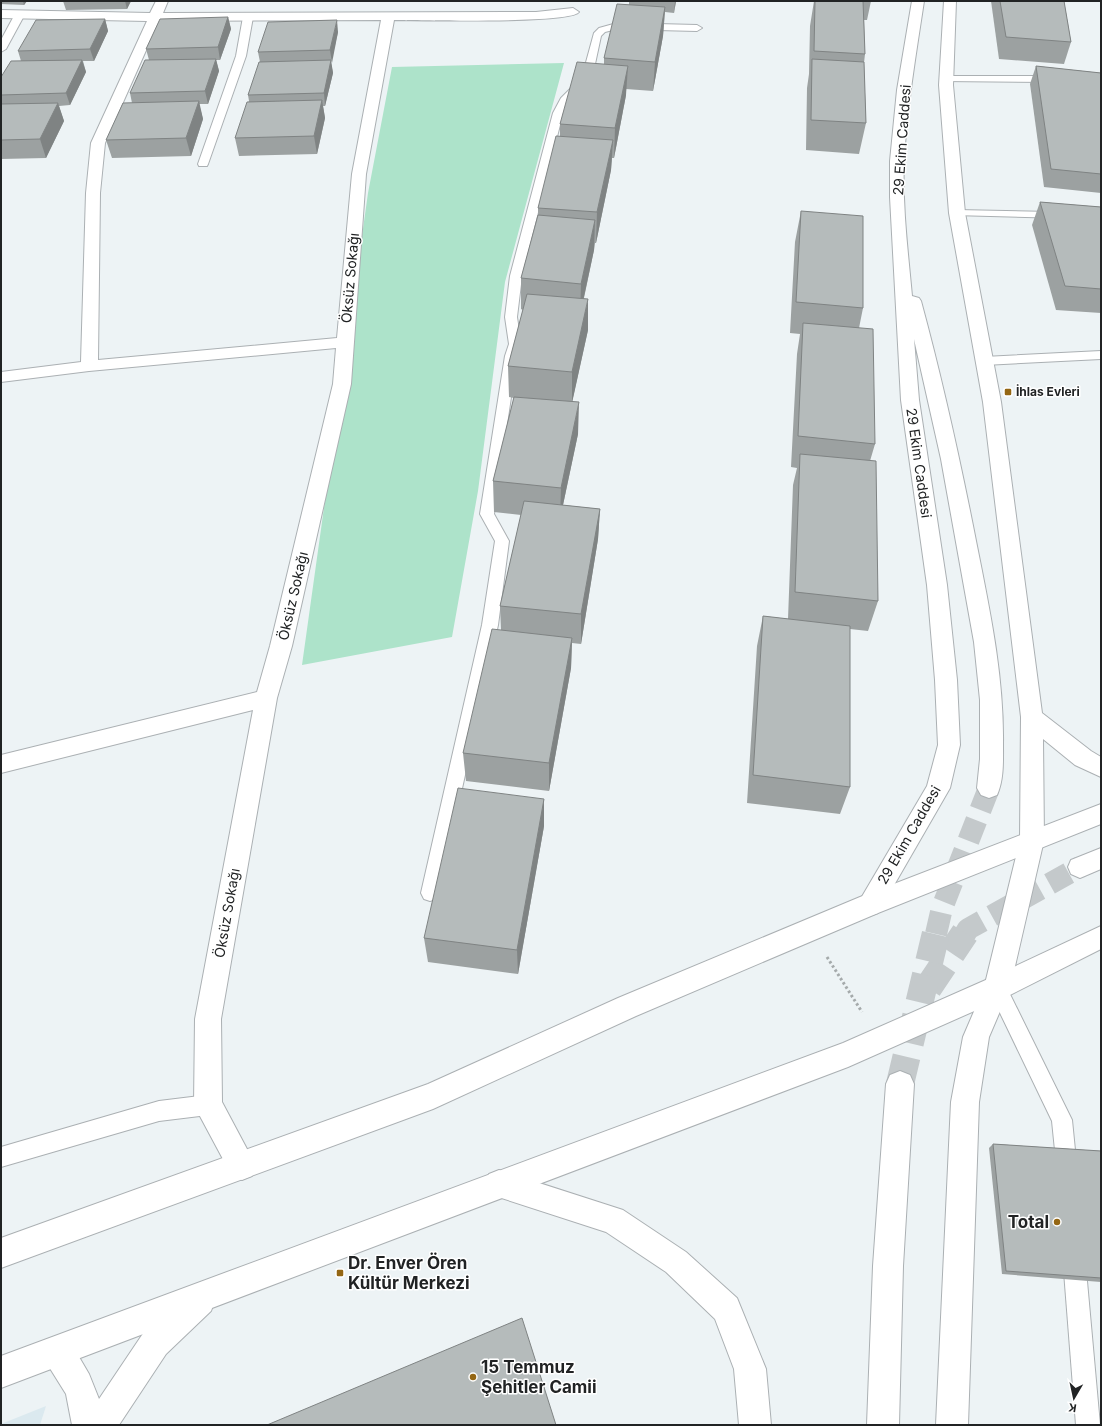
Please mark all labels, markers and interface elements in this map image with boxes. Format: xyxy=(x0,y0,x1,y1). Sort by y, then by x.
street label: 29 Ekim Caddesi xyxy=(889,84,914,196)
street label: Öksüz Sokağı xyxy=(337,232,362,324)
place label: İhlas Evleri xyxy=(1016,384,1080,399)
marker: İhlas Evleri xyxy=(1003,387,1013,397)
street label: 29 Ekim Caddesi xyxy=(903,407,936,519)
street label: Öksüz Sokağı xyxy=(274,550,311,642)
street label: 29 Ekim Caddesi xyxy=(873,782,944,887)
street label: Öksüz Sokağı xyxy=(210,867,243,959)
place label: Total xyxy=(1008,1212,1049,1232)
marker: Total xyxy=(1052,1217,1062,1227)
place label: Dr. Enver Ören Kültür Merkezi xyxy=(348,1252,470,1293)
marker: Dr. Enver Ören Kültür Merkezi xyxy=(335,1268,345,1278)
place label: 15 Temmuz Şehitler Camii xyxy=(481,1357,597,1397)
marker: 15 Temmuz Şehitler Camii xyxy=(468,1372,478,1382)
north arrow xyxy=(1054,1378,1094,1418)
text: K xyxy=(1067,1400,1077,1415)

